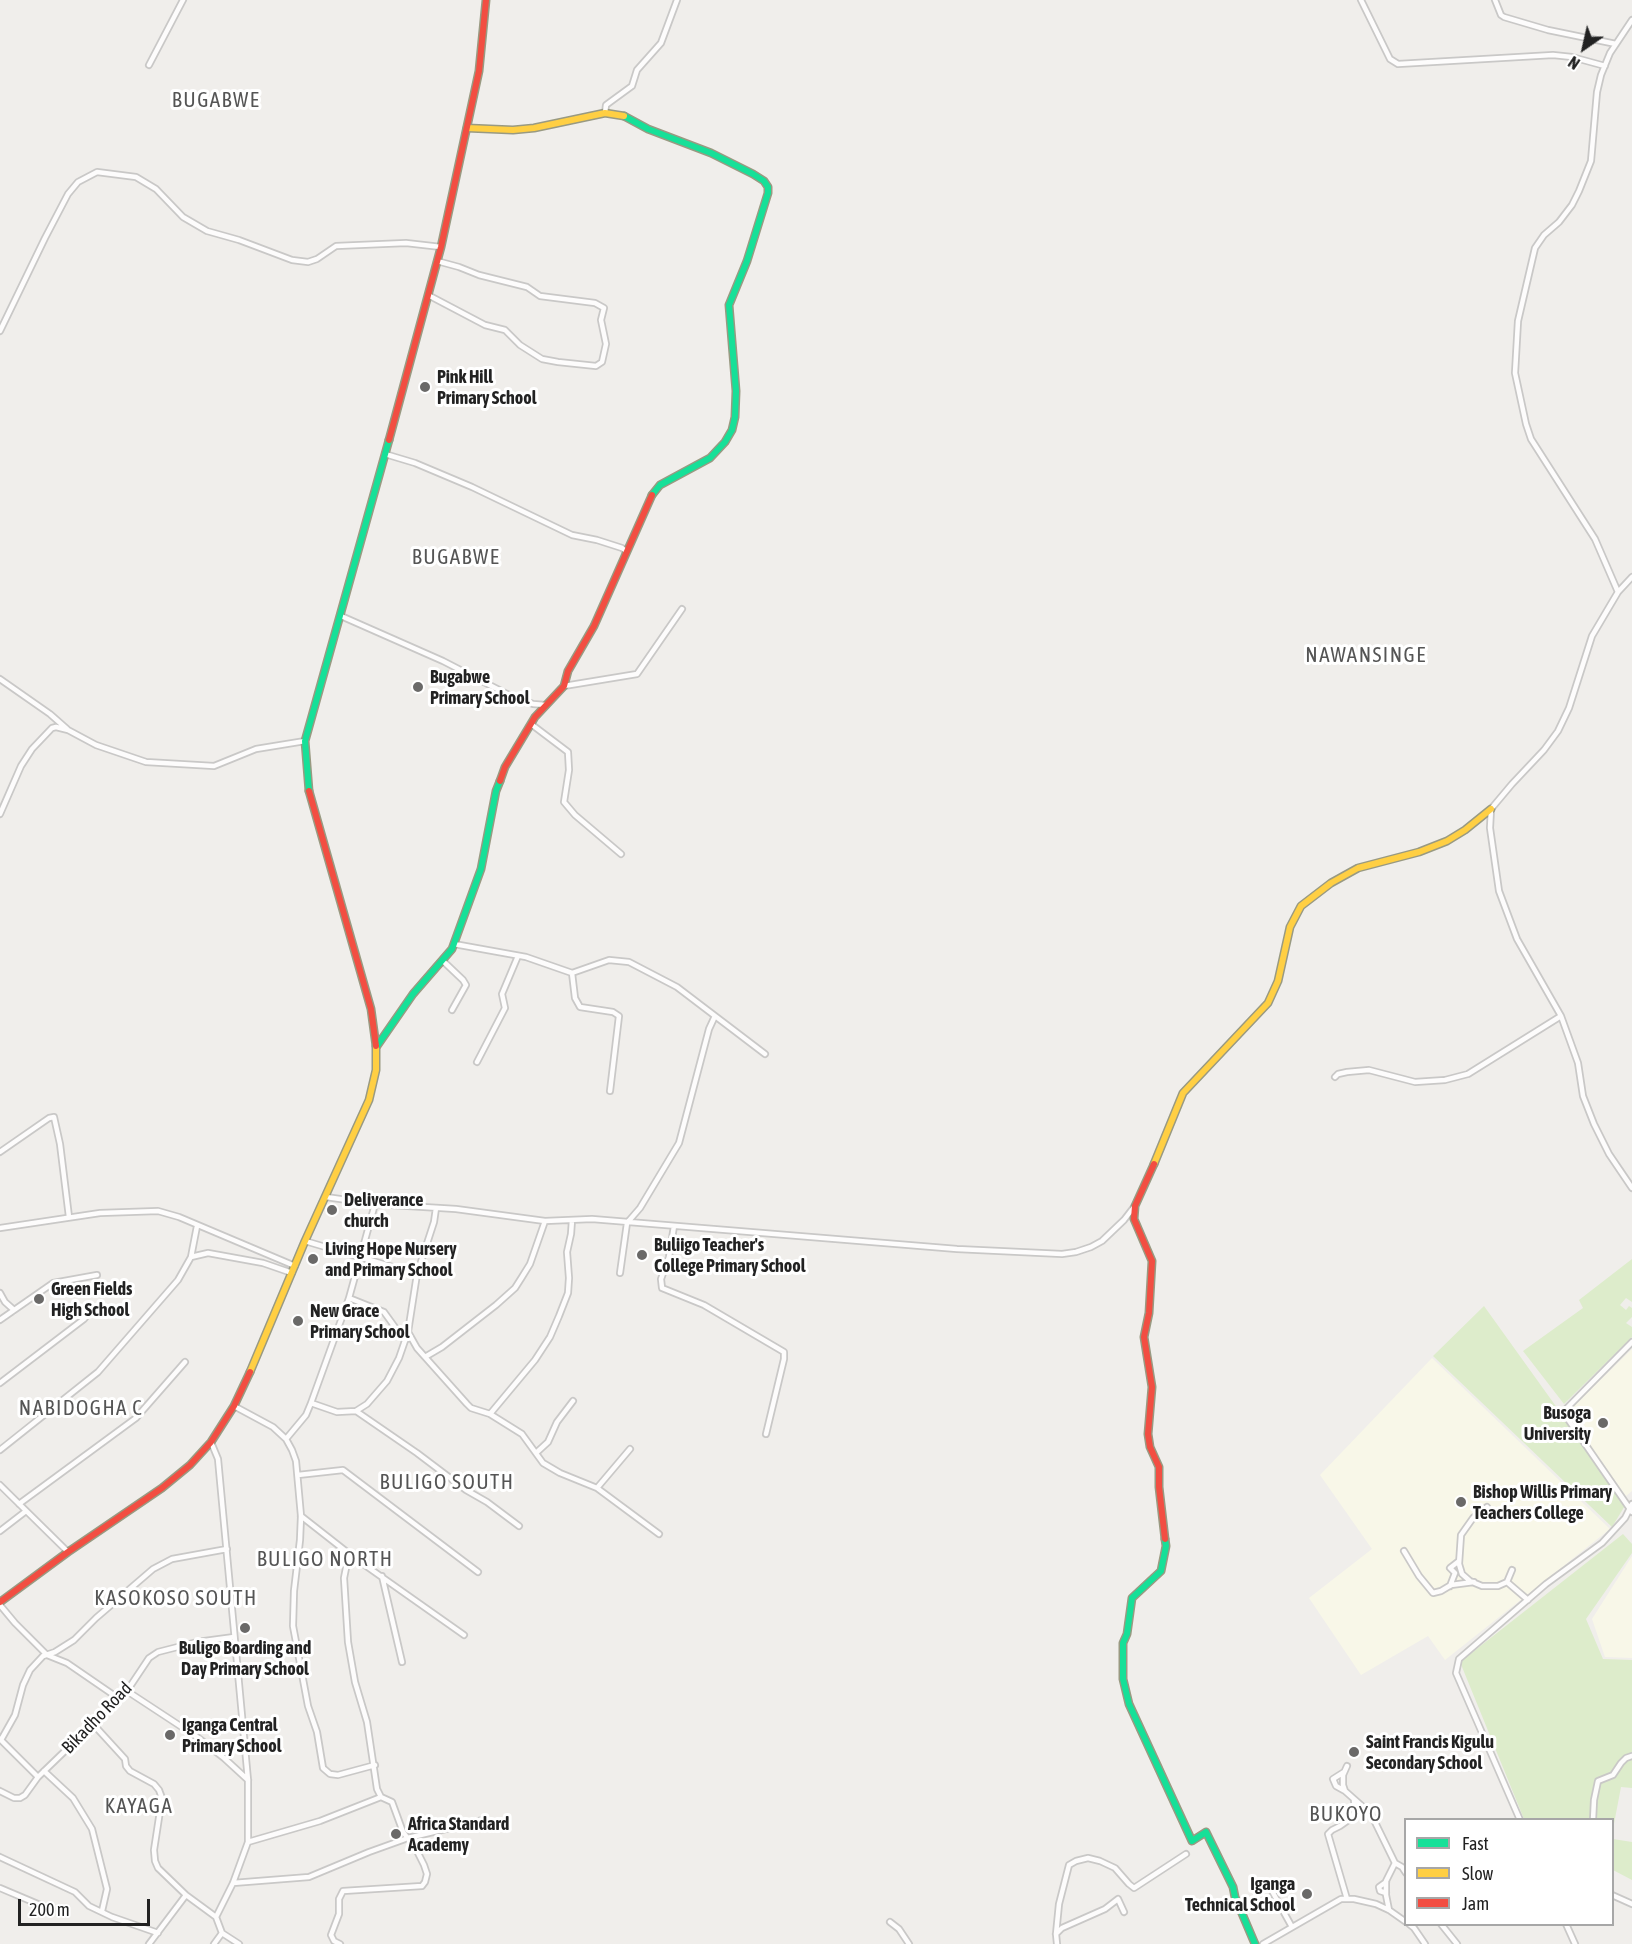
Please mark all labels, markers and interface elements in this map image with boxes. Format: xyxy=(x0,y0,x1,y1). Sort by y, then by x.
north arrow xyxy=(1554,18,1614,78)
text: N xyxy=(1565,53,1583,73)
district label: BUGABWE xyxy=(172,87,260,113)
place label: Pink Hill Primary School xyxy=(437,366,536,409)
marker: Pink Hill Primary School xyxy=(418,380,432,394)
district label: BUGABWE xyxy=(412,544,500,570)
district label: NAWANSINGE xyxy=(1305,642,1427,668)
place label: Bugabwe Primary School xyxy=(430,666,529,708)
marker: Bugabwe Primary School xyxy=(411,680,425,694)
place label: Deliverance church xyxy=(344,1189,423,1232)
marker: Deliverance church xyxy=(325,1203,339,1217)
place label: Buliigo Teacher's College Primary School xyxy=(654,1234,806,1276)
place label: Living Hope Nursery and Primary School xyxy=(325,1238,457,1280)
marker: Buliigo Teacher's College Primary School xyxy=(635,1248,649,1262)
marker: Living Hope Nursery and Primary School xyxy=(306,1252,320,1266)
place label: Green Fields High School xyxy=(51,1278,132,1320)
marker: Green Fields High School xyxy=(32,1292,46,1306)
place label: New Grace Primary School xyxy=(310,1300,409,1342)
marker: New Grace Primary School xyxy=(291,1314,305,1328)
district label: NABIDOGHA C xyxy=(19,1395,143,1421)
place label: Busoga University xyxy=(1524,1402,1591,1444)
marker: Busoga University xyxy=(1596,1416,1610,1430)
district label: BULIGO SOUTH xyxy=(380,1469,514,1495)
place label: Bishop Willis Primary Teachers College xyxy=(1473,1481,1612,1524)
marker: Bishop Willis Primary Teachers College xyxy=(1454,1495,1468,1509)
district label: BULIGO NORTH xyxy=(257,1546,393,1572)
district label: KASOKOSO SOUTH xyxy=(94,1585,258,1611)
marker: Buligo Boarding and Day Primary School xyxy=(238,1621,252,1635)
place label: Buligo Boarding and Day Primary School xyxy=(179,1637,311,1680)
street label: Bikadho Road xyxy=(57,1678,137,1758)
place label: Iganga Central Primary School xyxy=(182,1714,281,1756)
marker: Iganga Central Primary School xyxy=(163,1728,177,1742)
place label: Saint Francis Kigulu Secondary School xyxy=(1366,1731,1494,1774)
marker: Saint Francis Kigulu Secondary School xyxy=(1347,1745,1361,1759)
district label: KAYAGA xyxy=(105,1793,173,1819)
district label: BUKOYO xyxy=(1309,1801,1383,1827)
place label: Africa Standard Academy xyxy=(408,1813,509,1856)
legend xyxy=(1404,1818,1614,1926)
marker: Africa Standard Academy xyxy=(389,1827,403,1841)
text: Fast xyxy=(1462,1833,1489,1854)
text: Slow xyxy=(1462,1863,1493,1884)
place label: Iganga Technical School xyxy=(1185,1873,1295,1916)
scale bar xyxy=(21,1887,153,1925)
marker: Iganga Technical School xyxy=(1300,1887,1314,1901)
text: Jam xyxy=(1462,1893,1489,1914)
text: 200 m xyxy=(29,1899,70,1920)

